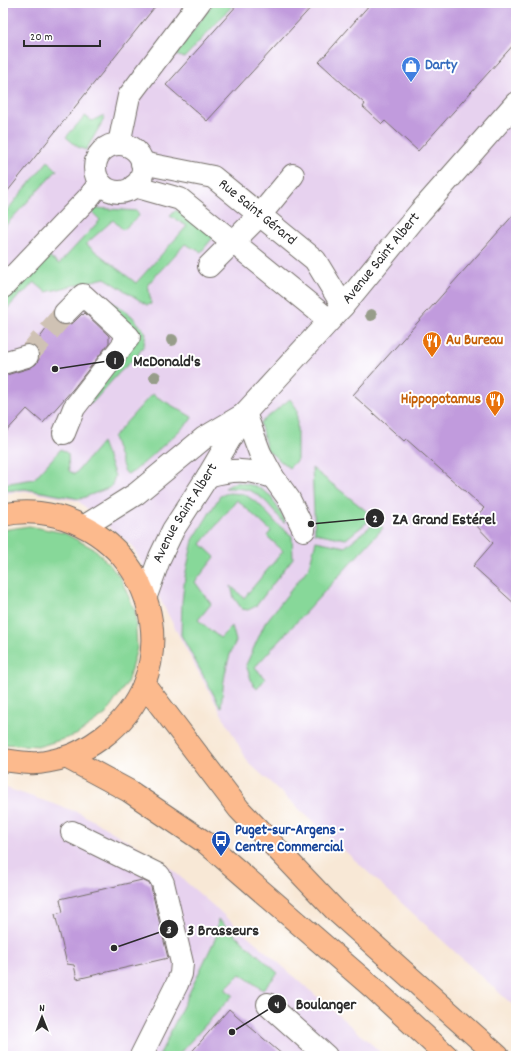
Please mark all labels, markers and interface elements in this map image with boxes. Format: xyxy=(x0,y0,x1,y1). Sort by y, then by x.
scale bar xyxy=(24,22,100,48)
text: 20 m xyxy=(30,29,53,46)
shop icon: Darty xyxy=(400,55,422,83)
place label: Darty xyxy=(425,55,458,77)
street label: Rue Saint Gérard xyxy=(213,174,301,251)
street label: Avenue Saint Albert xyxy=(337,208,426,309)
restaurant icon: Au Bureau xyxy=(421,330,443,358)
place label: Au Bureau xyxy=(446,330,504,352)
callout: McDonald's xyxy=(105,346,209,374)
text: McDonald's xyxy=(133,351,201,374)
text: 1 xyxy=(114,353,117,370)
place label: Hippopotamus xyxy=(401,389,481,411)
restaurant icon: Hippopotamus xyxy=(484,389,506,417)
street label: Avenue Saint Albert xyxy=(148,459,224,566)
callout: ZA Grand Estérel xyxy=(365,504,504,532)
text: ZA Grand Estérel xyxy=(392,509,496,532)
text: 2 xyxy=(372,511,378,528)
place label: Puget-sur-Argens - Centre Commercial xyxy=(235,820,344,859)
bus stop icon: Puget-sur-Argens - Centre Commercial xyxy=(210,829,232,857)
callout: 3 Brasseurs xyxy=(159,915,267,943)
text: 3 Brasseurs xyxy=(187,920,259,943)
text: 3 xyxy=(166,922,172,939)
callout: Boulanger xyxy=(267,990,364,1018)
text: Boulanger xyxy=(296,994,357,1017)
north arrow xyxy=(22,997,62,1037)
text: 4 xyxy=(275,997,280,1014)
text: N xyxy=(39,1001,45,1017)

